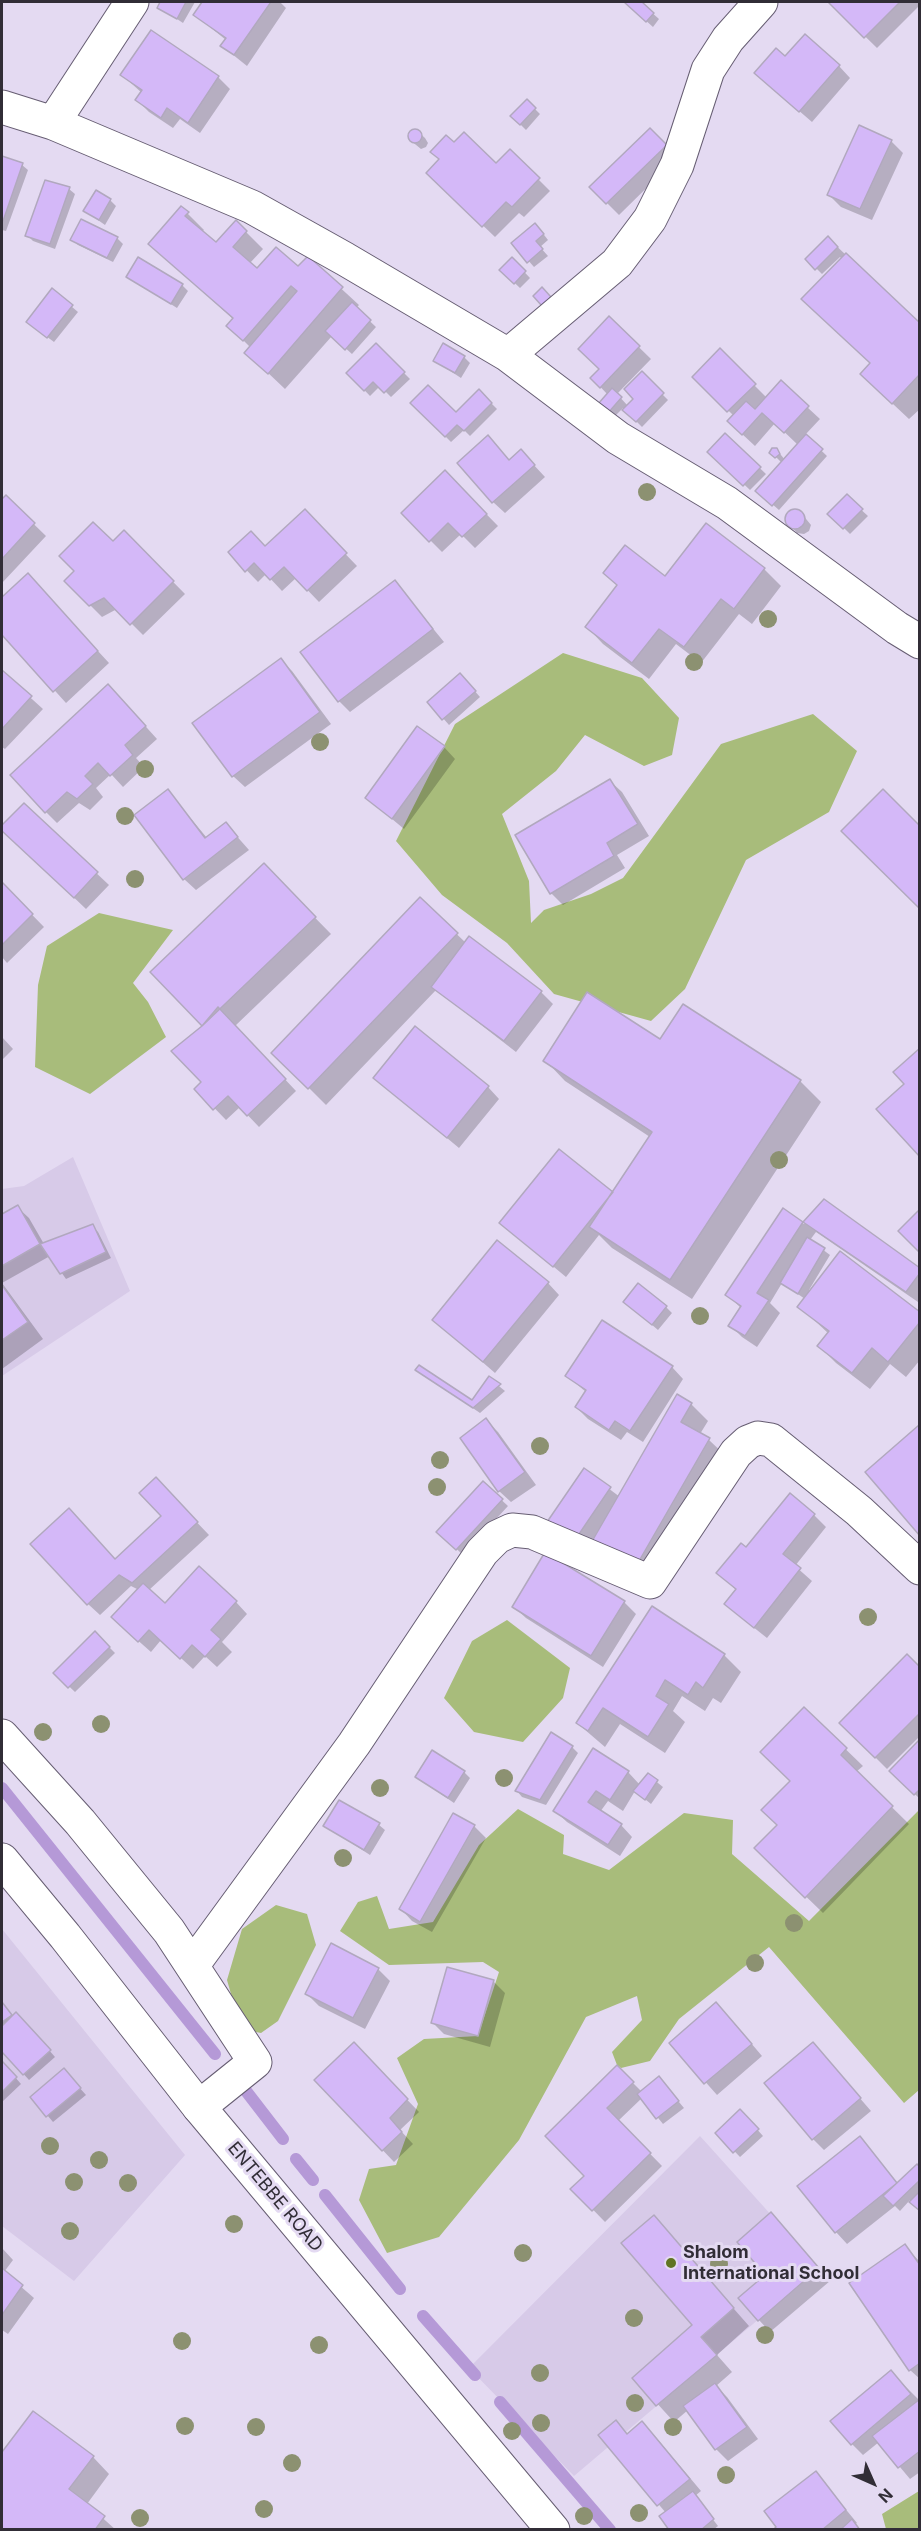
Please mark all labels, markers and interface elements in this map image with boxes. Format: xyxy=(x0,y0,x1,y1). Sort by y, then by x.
street label: ENTEBBE ROAD xyxy=(223,2138,327,2256)
place label: Shalom International School xyxy=(683,2242,859,2284)
marker: Shalom International School xyxy=(664,2256,678,2270)
north arrow xyxy=(843,2453,903,2513)
text: N xyxy=(874,2484,897,2507)

